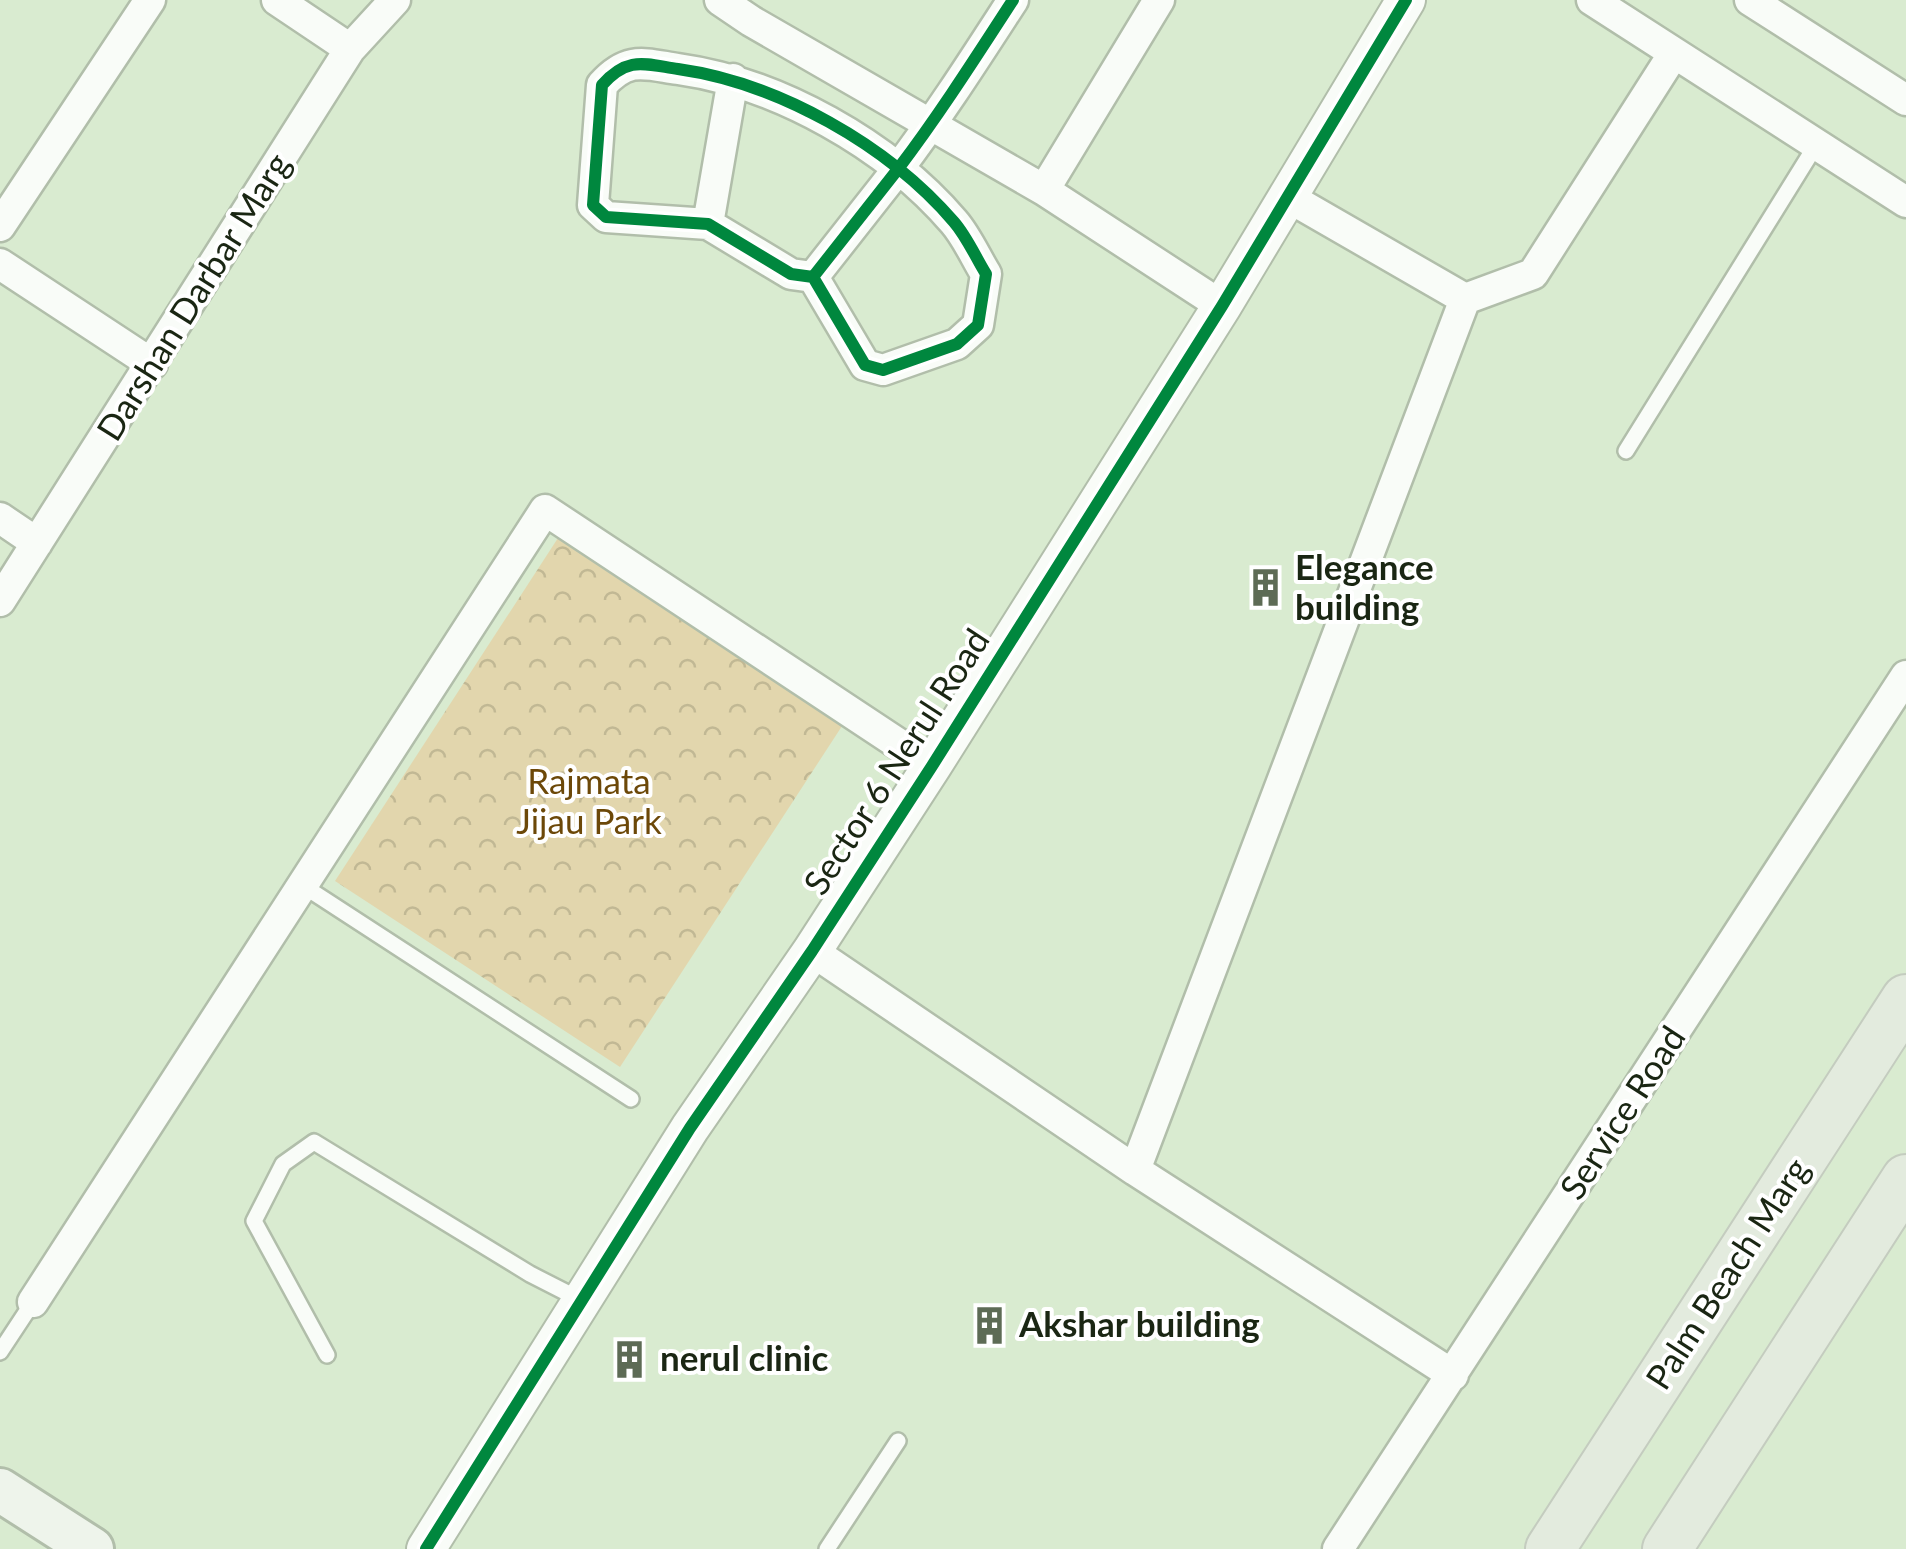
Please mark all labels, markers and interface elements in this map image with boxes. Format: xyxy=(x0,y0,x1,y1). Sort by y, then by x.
street label: Darshan Darbar Marg xyxy=(87,144,298,447)
place label: Elegance building xyxy=(1295,545,1434,627)
building icon: Elegance building xyxy=(1244,567,1286,609)
street label: Sector 6 Nerul Road xyxy=(794,620,997,902)
park label: Rajmata Jijau Park xyxy=(516,759,662,841)
street label: Service Road xyxy=(1550,1017,1693,1206)
street label: Palm Beach Marg xyxy=(1636,1149,1817,1396)
place label: Akshar building xyxy=(1018,1302,1260,1344)
building icon: Akshar building xyxy=(968,1304,1010,1346)
place label: nerul clinic xyxy=(660,1336,829,1378)
building icon: nerul clinic xyxy=(609,1338,651,1380)

